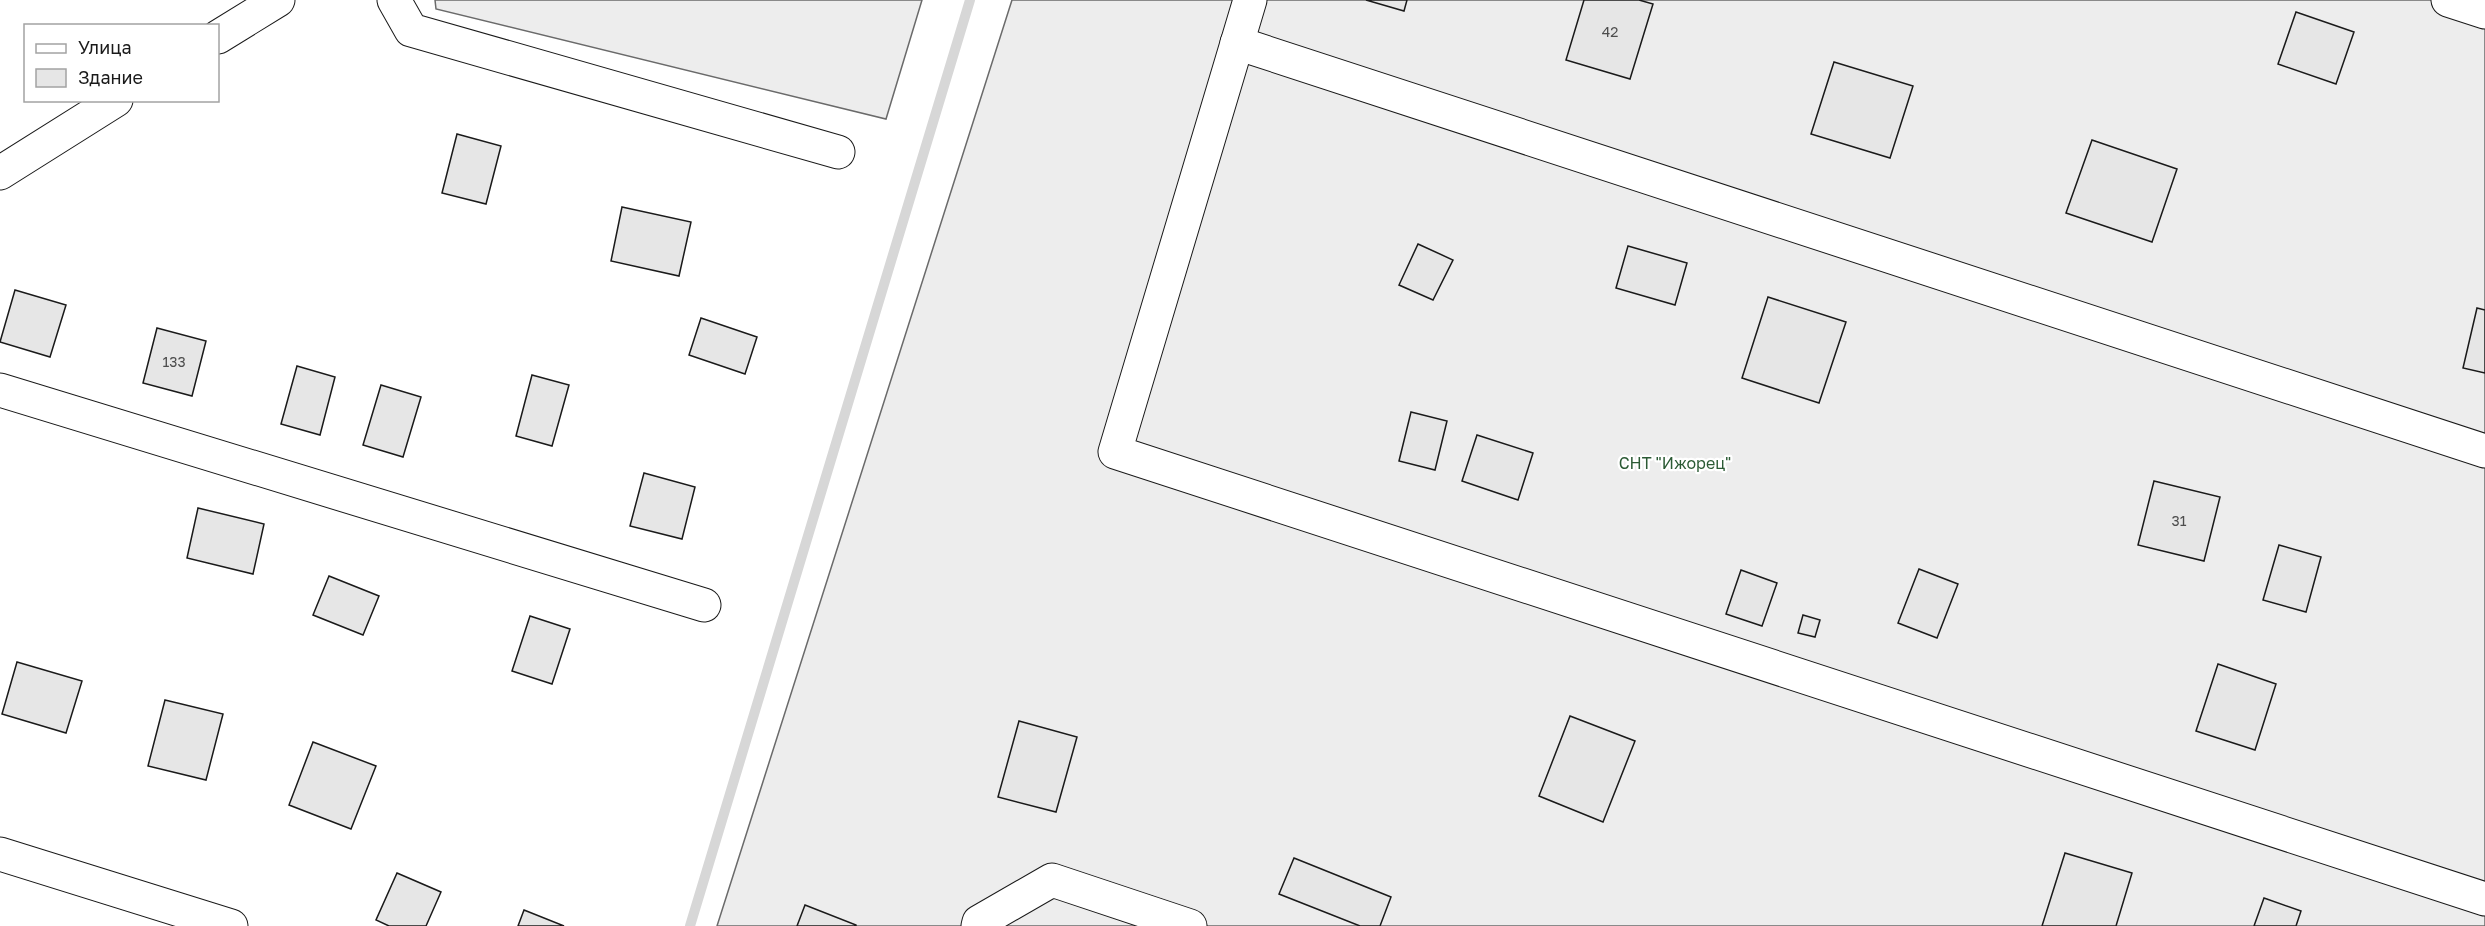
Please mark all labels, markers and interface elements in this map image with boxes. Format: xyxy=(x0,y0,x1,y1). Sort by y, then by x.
house number: 42 xyxy=(1602,23,1618,40)
legend xyxy=(24,24,219,102)
text: Улица xyxy=(78,36,132,58)
text: Здание xyxy=(78,66,143,88)
house number: 133 xyxy=(162,353,186,370)
park label: СНТ "Ижорец" xyxy=(1619,453,1731,473)
house number: 31 xyxy=(2172,512,2187,529)

